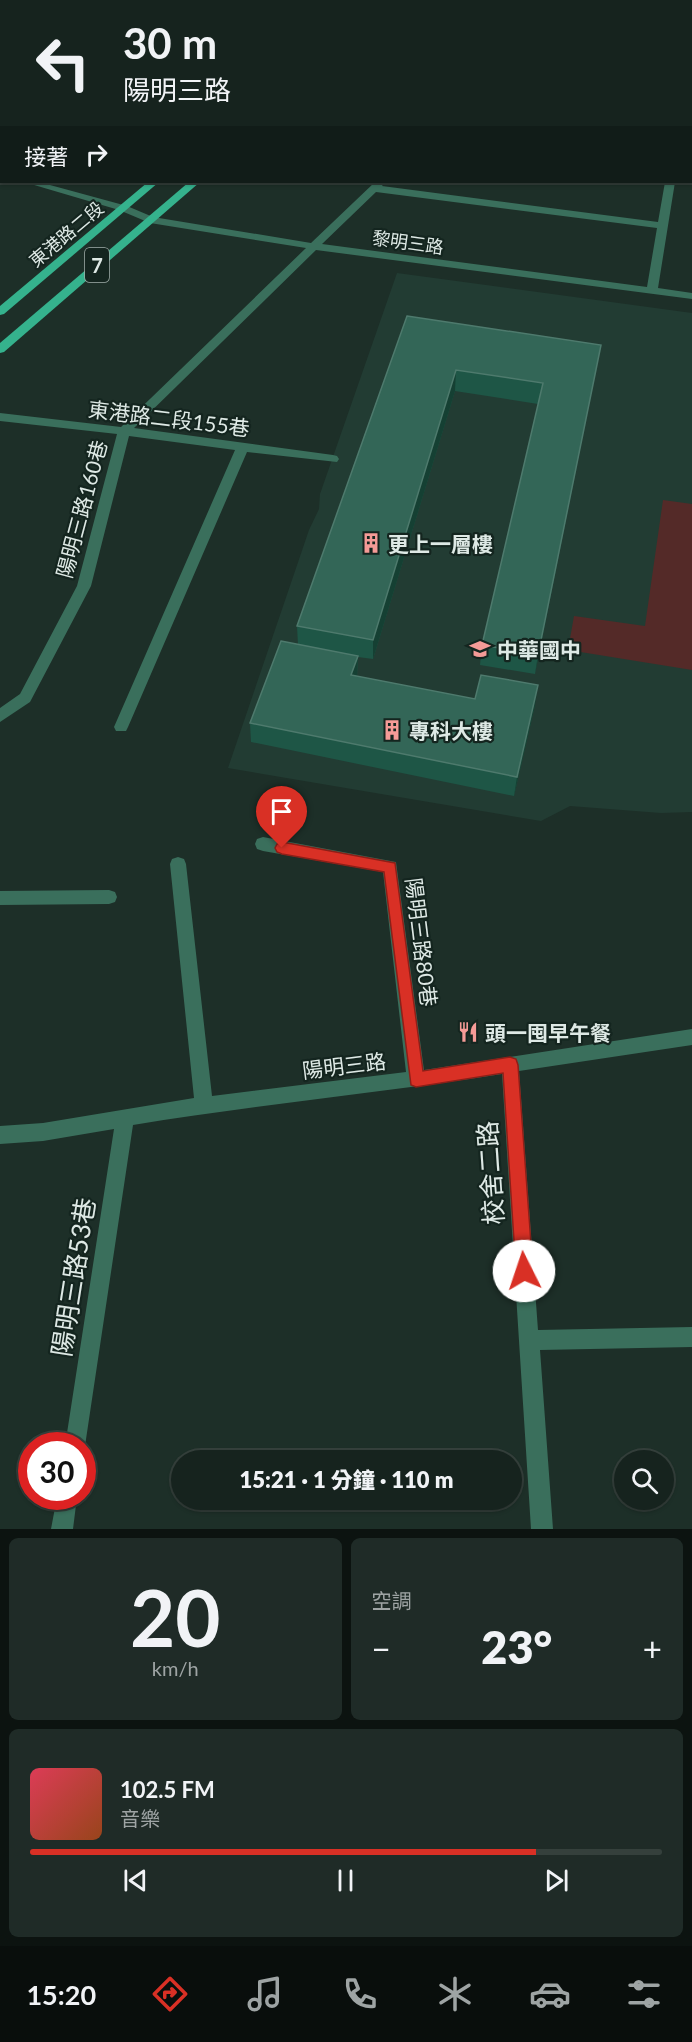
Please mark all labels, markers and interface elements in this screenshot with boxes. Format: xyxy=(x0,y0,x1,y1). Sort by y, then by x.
text: 30 m xyxy=(123,18,217,68)
icon: left xyxy=(24,24,102,102)
text: 陽明三路 xyxy=(123,73,231,106)
icon: right xyxy=(80,138,113,171)
text: 接著 xyxy=(24,143,68,170)
street label: 東港路二段 xyxy=(24,197,108,271)
street label: 黎明三路 xyxy=(371,226,445,258)
road number: 7 xyxy=(85,248,109,282)
street label: 東港路二段155巷 xyxy=(87,396,251,440)
street label: 陽明三路160巷 xyxy=(51,437,111,581)
building icon: 更上一層樓 xyxy=(359,531,383,555)
place label: 更上一層樓 xyxy=(388,531,493,556)
school or university icon: 中華國中 xyxy=(468,637,492,661)
place label: 中華國中 xyxy=(497,637,581,662)
building icon: 專科大樓 xyxy=(380,718,404,742)
place label: 專科大樓 xyxy=(409,718,493,743)
pin xyxy=(256,786,307,848)
icon: arrive xyxy=(265,795,298,828)
street label: 陽明三路80巷 xyxy=(402,876,442,1008)
restaurant icon: 頭一囤早午餐 xyxy=(456,1020,480,1044)
place label: 頭一囤早午餐 xyxy=(485,1020,611,1045)
street label: 陽明三路 xyxy=(301,1047,387,1083)
street label: 校舍二路 xyxy=(470,1120,510,1226)
street label: 陽明三路53巷 xyxy=(45,1195,101,1359)
position arrow xyxy=(492,1239,556,1303)
speed limit sign: 30 xyxy=(18,1432,96,1510)
map controls xyxy=(614,1450,674,1510)
button: search xyxy=(614,1450,674,1510)
text: 15:21 · 1 分鐘 · 110 m xyxy=(240,1466,453,1493)
text: 20 xyxy=(130,1570,220,1664)
text: 空調 xyxy=(372,1588,412,1612)
text: 23° xyxy=(481,1620,552,1674)
text: − xyxy=(372,1628,391,1668)
text: + xyxy=(643,1628,662,1668)
text: km/h xyxy=(152,1656,199,1680)
text: 102.5 FM xyxy=(120,1776,215,1803)
text: 音樂 xyxy=(120,1806,160,1830)
icon: previous xyxy=(119,1864,152,1897)
icon: pause xyxy=(329,1864,362,1897)
icon: next xyxy=(540,1864,573,1897)
icon: directions xyxy=(149,1973,191,2015)
icon: music xyxy=(244,1973,286,2015)
icon: phone xyxy=(339,1973,381,2015)
icon: climate xyxy=(434,1973,476,2015)
icon: car xyxy=(529,1973,571,2015)
icon: filters xyxy=(623,1973,665,2015)
text: 15:20 xyxy=(26,1978,96,2011)

